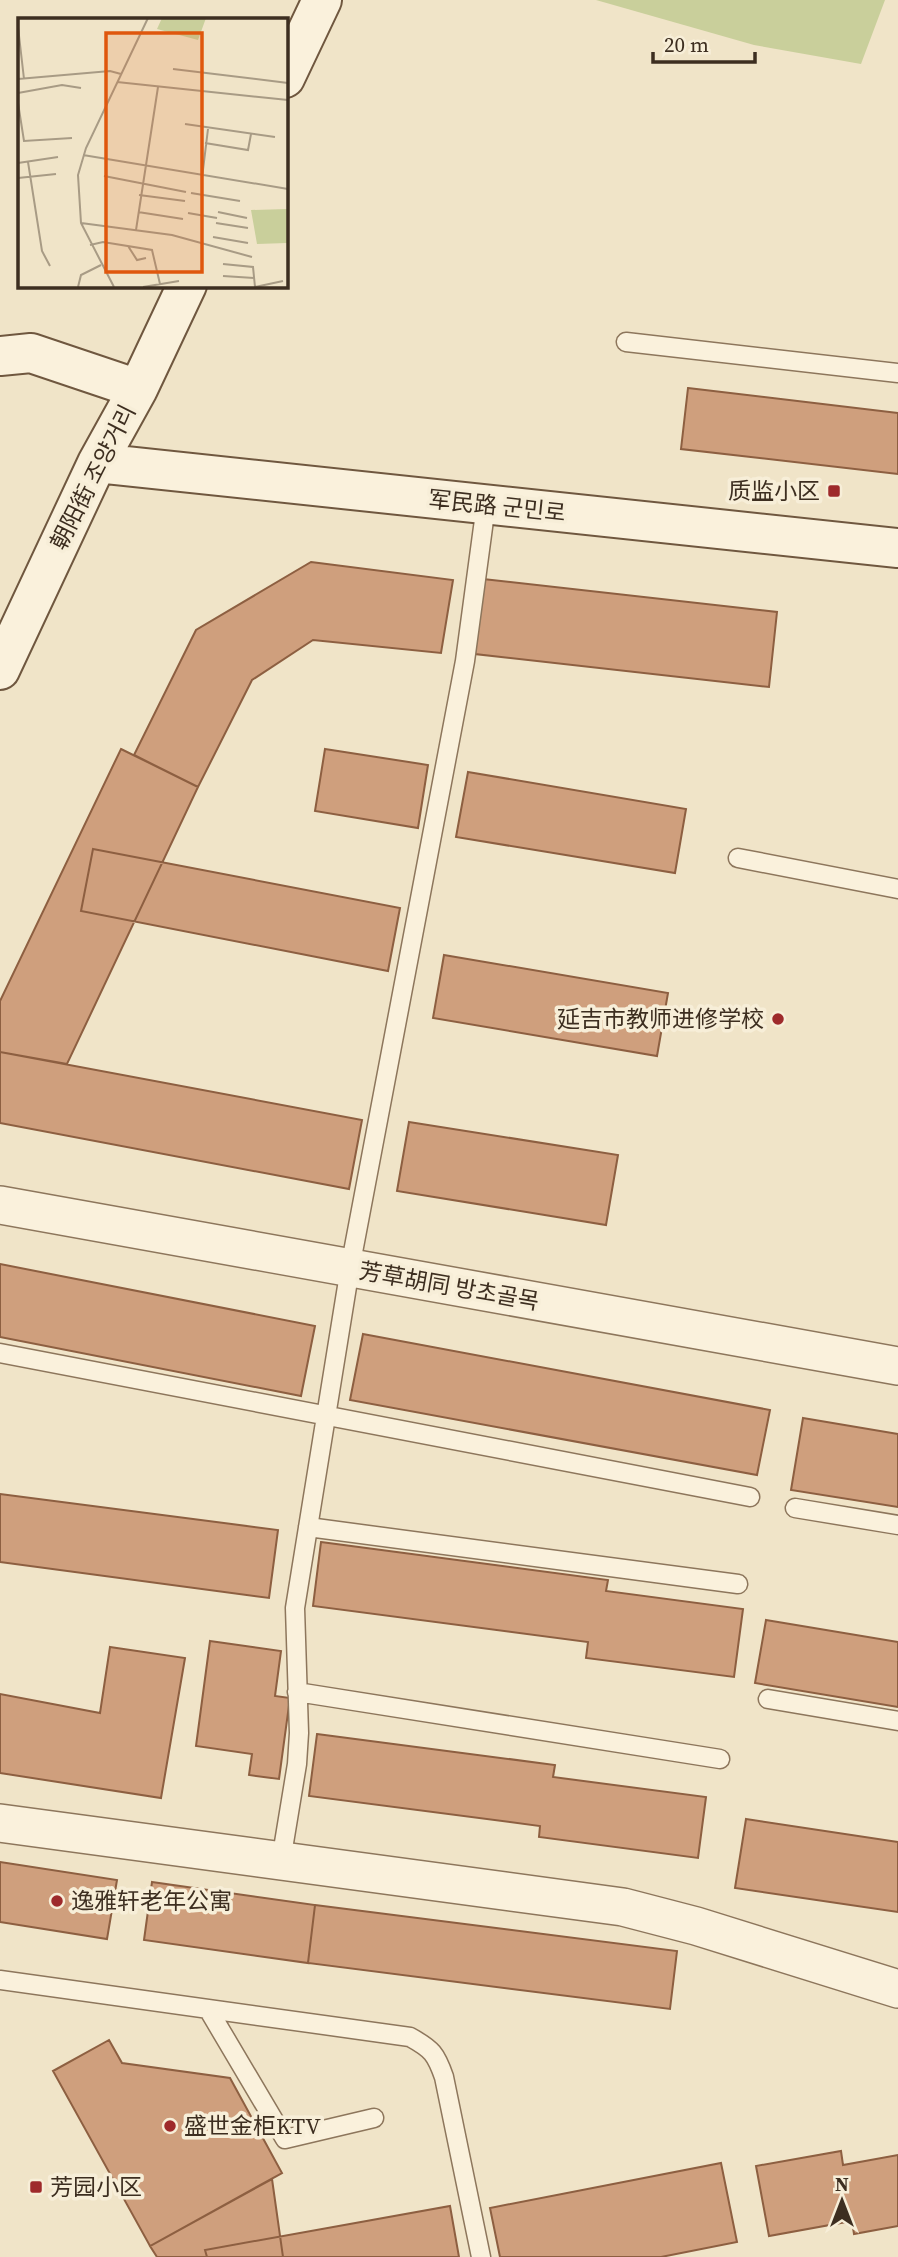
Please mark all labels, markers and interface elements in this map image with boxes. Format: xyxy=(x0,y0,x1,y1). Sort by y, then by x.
inset map xyxy=(18,18,287,287)
scale bar xyxy=(653,21,754,65)
text: 20 m xyxy=(664,30,709,59)
street label: 朝阳街 조양거리 xyxy=(43,399,143,555)
place label: 质监小区 xyxy=(728,475,820,507)
street label: 军民路 군민로 xyxy=(427,483,567,529)
marker: 质监小区 xyxy=(826,483,842,499)
place label: 延吉市教师进修学校 xyxy=(557,1003,764,1035)
marker: 延吉市教师进修学校 xyxy=(770,1011,786,1027)
street label: 芳草胡同 방초골목 xyxy=(357,1254,541,1318)
place label: 逸雅轩老年公寓 xyxy=(71,1885,232,1917)
marker: 逸雅轩老年公寓 xyxy=(49,1893,65,1909)
place label: 盛世金柜KTV xyxy=(184,2110,321,2142)
marker: 盛世金柜KTV xyxy=(162,2118,178,2134)
north arrow xyxy=(807,2166,877,2236)
place label: 芳园小区 xyxy=(50,2171,142,2203)
text: N xyxy=(835,2171,849,2197)
marker: 芳园小区 xyxy=(28,2179,44,2195)

